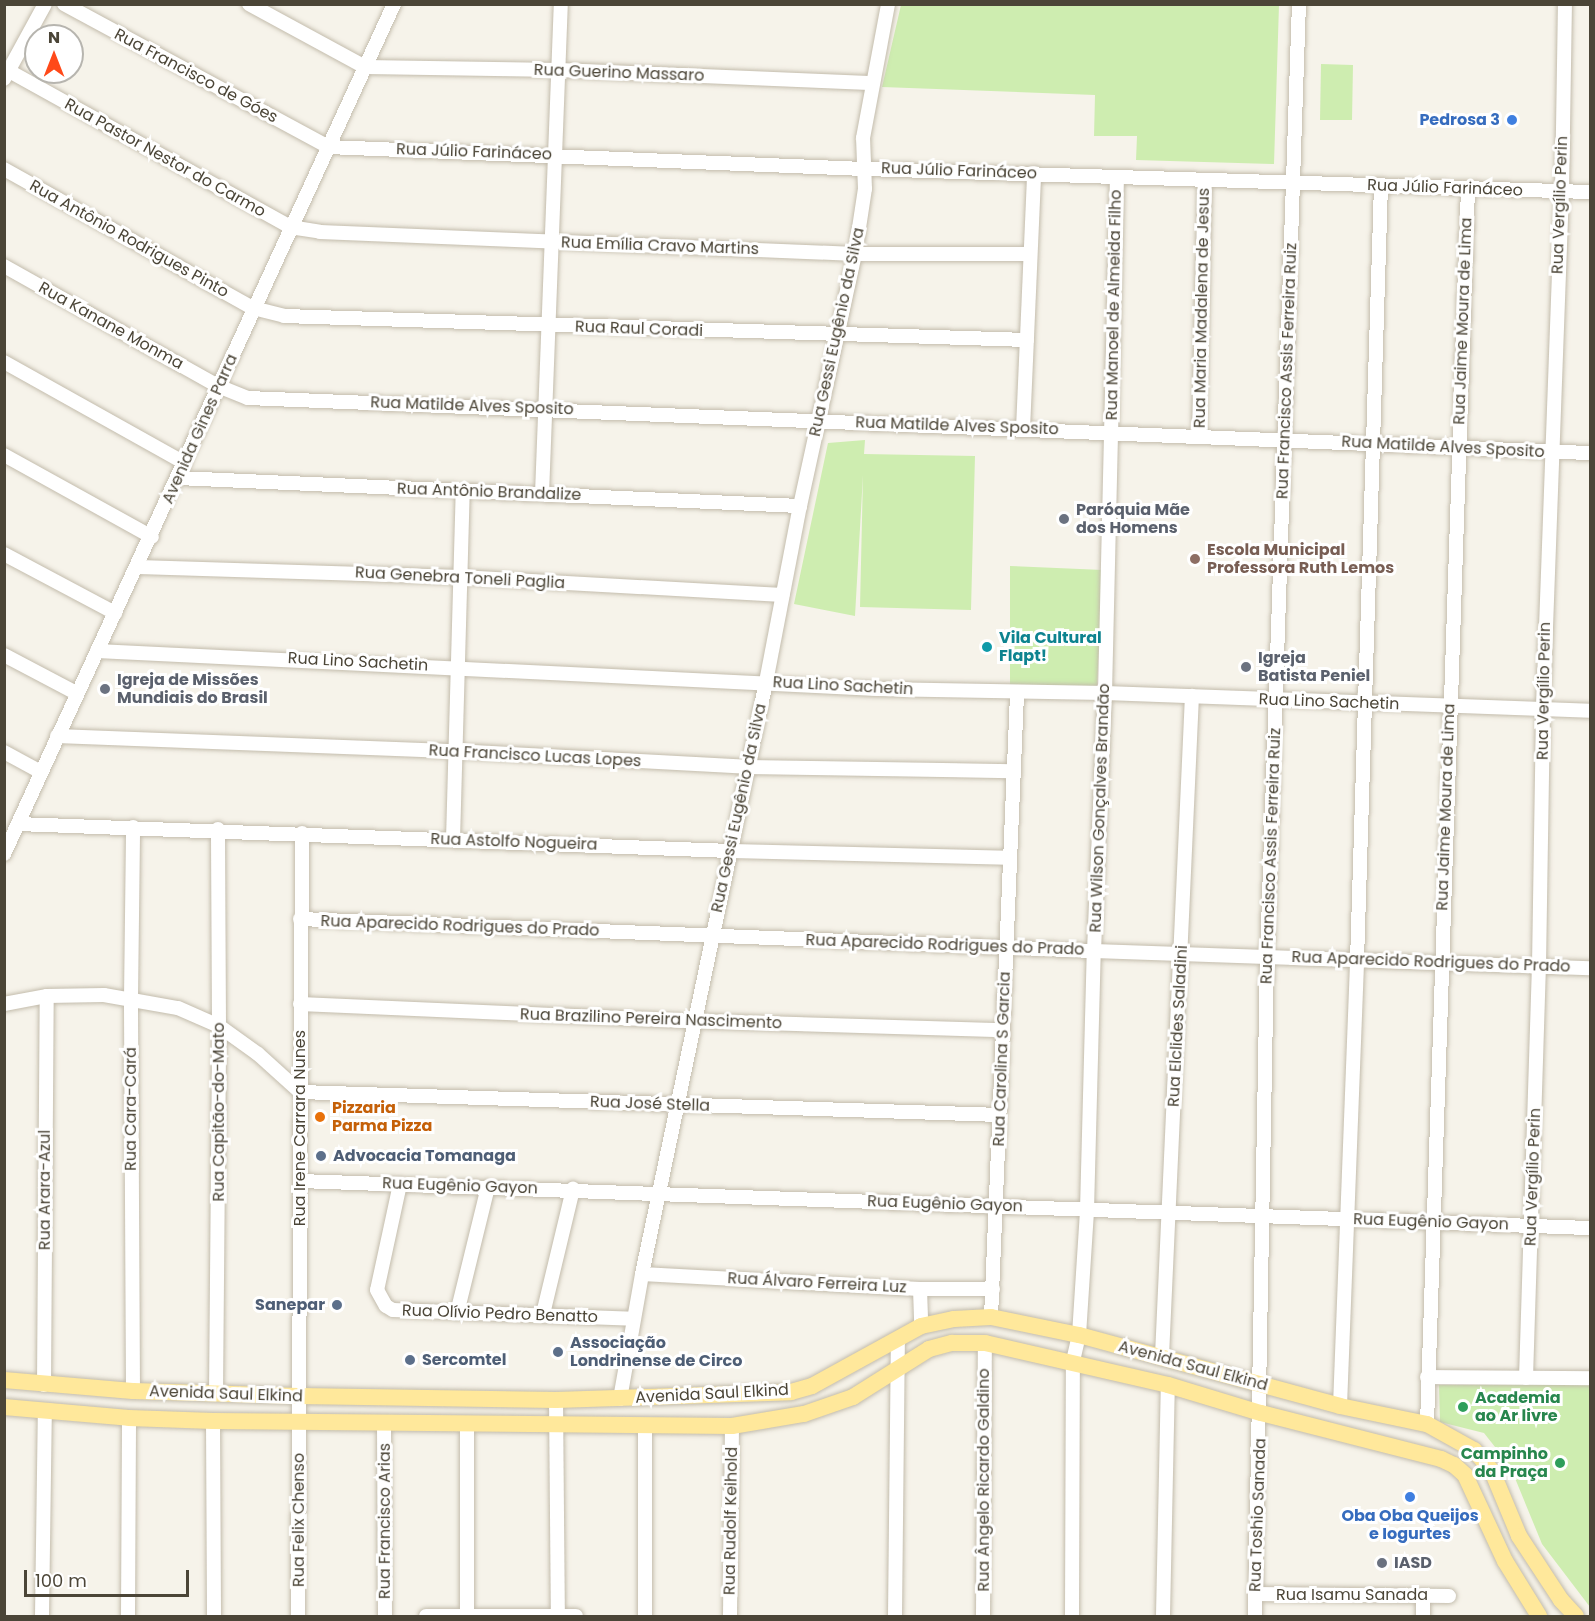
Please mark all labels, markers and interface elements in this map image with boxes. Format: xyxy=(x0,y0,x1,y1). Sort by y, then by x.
north arrow xyxy=(24,24,84,84)
street label: Rua Francisco de Góes xyxy=(111,25,281,127)
text: N xyxy=(48,26,60,49)
street label: Rua Guerino Massaro xyxy=(533,60,705,86)
street label: Rua Pastor Nestor do Carmo xyxy=(61,95,269,221)
place label: Pedrosa 3 xyxy=(1419,110,1500,130)
marker: Pedrosa 3 xyxy=(1505,113,1519,127)
street label: Rua Vergílio Perin xyxy=(1548,136,1572,274)
street label: Rua Júlio Farináceo xyxy=(396,140,552,164)
street label: Rua Júlio Farináceo xyxy=(881,159,1037,183)
street label: Rua Antônio Rodrigues Pinto xyxy=(26,176,232,302)
street label: Rua Júlio Farináceo xyxy=(1367,176,1523,200)
street label: Rua Maria Madalena de Jesus xyxy=(1190,188,1214,428)
street label: Rua Manoel de Almeida Filho xyxy=(1102,190,1126,420)
street label: Rua Jaime Moura de Lima xyxy=(1450,217,1476,425)
street label: Rua Gessi Eugênio da Silva xyxy=(805,226,869,438)
street label: Rua Emília Cravo Martins xyxy=(561,233,759,259)
street label: Rua Francisco Assis Ferreira Ruiz xyxy=(1273,243,1301,499)
street label: Rua Kanane Monma xyxy=(35,278,187,374)
street label: Rua Raul Coradi xyxy=(575,317,703,341)
street label: Avenida Gines Parra xyxy=(158,351,242,507)
street label: Rua Matilde Alves Sposito xyxy=(370,393,574,419)
street label: Rua Matilde Alves Sposito xyxy=(855,413,1059,439)
street label: Rua Matilde Alves Sposito xyxy=(1341,432,1545,462)
street label: Rua Antônio Brandalize xyxy=(397,479,581,505)
place label: Paróquia Mãe dos Homens xyxy=(1076,500,1190,538)
marker: Paróquia Mãe dos Homens xyxy=(1057,512,1071,526)
place label: Escola Municipal Professora Ruth Lemos xyxy=(1207,540,1394,578)
marker: Escola Municipal Professora Ruth Lemos xyxy=(1188,552,1202,566)
street label: Rua Genebra Toneli Paglia xyxy=(355,563,565,593)
street label: Rua Vergílio Perin xyxy=(1533,622,1555,760)
place label: Vila Cultural Flapt! xyxy=(999,628,1102,666)
marker: Vila Cultural Flapt! xyxy=(980,640,994,654)
place label: Igreja Batista Peniel xyxy=(1258,648,1370,686)
street label: Rua Lino Sachetin xyxy=(287,649,429,675)
marker: Igreja Batista Peniel xyxy=(1239,660,1253,674)
place label: Igreja de Missões Mundiais do Brasil xyxy=(117,670,268,708)
street label: Rua Lino Sachetin xyxy=(772,673,914,699)
marker: Igreja de Missões Mundiais do Brasil xyxy=(98,682,112,696)
street label: Rua Wilson Gonçalves Brandão xyxy=(1086,683,1114,933)
street label: Rua Lino Sachetin xyxy=(1258,690,1400,714)
street label: Rua Gessi Eugênio da Silva xyxy=(707,702,771,914)
street label: Rua Jaime Moura de Lima xyxy=(1433,703,1459,911)
street label: Rua Francisco Assis Ferreira Ruiz xyxy=(1257,728,1285,984)
street label: Rua Francisco Lucas Lopes xyxy=(428,741,642,771)
street label: Rua Astolfo Nogueira xyxy=(430,829,598,855)
street label: Rua Aparecido Rodrigues do Prado xyxy=(320,912,600,940)
street label: Rua Aparecido Rodrigues do Prado xyxy=(805,931,1085,959)
street label: Rua Elclides Saladini xyxy=(1164,945,1192,1107)
street label: Rua Aparecido Rodrigues do Prado xyxy=(1291,948,1571,976)
street label: Rua Carolina S Garcia xyxy=(989,971,1015,1147)
street label: Rua Brazilino Pereira Nascimento xyxy=(520,1005,782,1033)
street label: Rua Capitão-do-Mato xyxy=(209,1022,229,1202)
street label: Rua Irene Carrara Nunes xyxy=(290,1030,310,1226)
street label: Rua Cara-Cará xyxy=(121,1047,141,1171)
street label: Rua José Stella xyxy=(590,1092,710,1116)
place label: Pizzaria Parma Pizza xyxy=(332,1098,432,1136)
street label: Rua Vergílio Perin xyxy=(1521,1108,1545,1246)
marker: Pizzaria Parma Pizza xyxy=(313,1110,327,1124)
street label: Rua Arara-Azul xyxy=(35,1130,55,1250)
place label: Advocacia Tomanaga xyxy=(333,1146,516,1166)
marker: Advocacia Tomanaga xyxy=(314,1149,328,1163)
street label: Rua Eugênio Gayon xyxy=(382,1174,538,1198)
street label: Rua Eugênio Gayon xyxy=(867,1192,1023,1216)
street label: Rua Eugênio Gayon xyxy=(1353,1210,1509,1234)
street label: Rua Álvaro Ferreira Luz xyxy=(727,1269,907,1297)
place label: Sanepar xyxy=(255,1295,325,1315)
marker: Sanepar xyxy=(330,1298,344,1312)
street label: Rua Olívio Pedro Benatto xyxy=(402,1301,598,1327)
place label: Associação Londrinense de Circo xyxy=(570,1333,742,1371)
street label: Avenida Saul Elkind xyxy=(1116,1337,1270,1395)
marker: Associação Londrinense de Circo xyxy=(551,1345,565,1359)
place label: Sercomtel xyxy=(422,1350,506,1370)
marker: Sercomtel xyxy=(403,1353,417,1367)
street label: Rua Ângelo Ricardo Galdino xyxy=(974,1368,994,1592)
street label: Avenida Saul Elkind xyxy=(635,1380,789,1408)
street label: Avenida Saul Elkind xyxy=(149,1382,303,1406)
place label: Academia ao Ar livre xyxy=(1475,1388,1561,1426)
marker: Academia ao Ar livre xyxy=(1456,1400,1470,1414)
street label: Rua Toshio Sanada xyxy=(1246,1438,1270,1592)
street label: Rua Francisco Arias xyxy=(375,1443,395,1599)
place label: Campinho da Praça xyxy=(1461,1444,1548,1482)
street label: Rua Rudolf Keihold xyxy=(720,1447,742,1595)
street label: Rua Felix Chenso xyxy=(289,1453,309,1587)
marker: Campinho da Praça xyxy=(1553,1456,1567,1470)
marker: Oba Oba Queijos e Iogurtes xyxy=(1403,1490,1417,1504)
place label: Oba Oba Queijos e Iogurtes xyxy=(1341,1506,1479,1544)
place label: IASD xyxy=(1394,1553,1432,1573)
marker: IASD xyxy=(1375,1556,1389,1570)
scale bar xyxy=(27,1558,192,1596)
text: 100 m xyxy=(35,1568,87,1593)
street label: Rua Isamu Sanada xyxy=(1276,1585,1428,1605)

